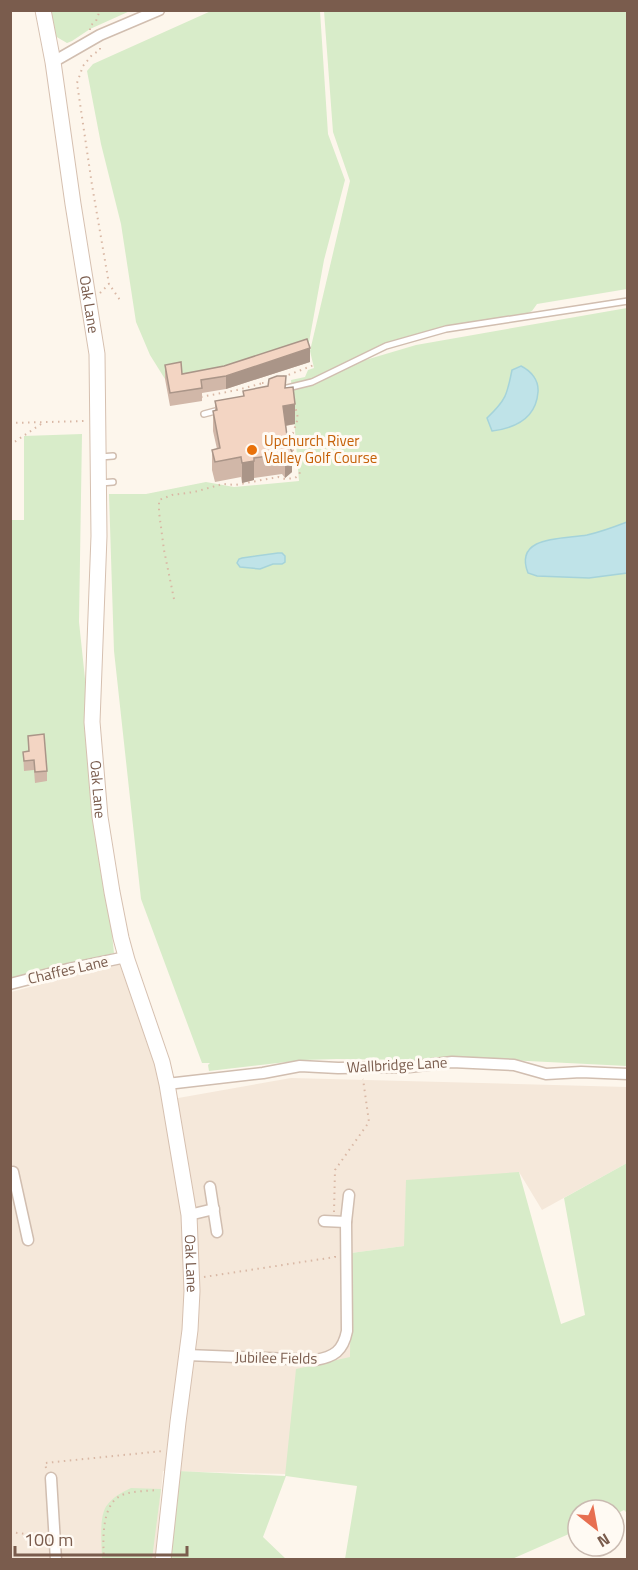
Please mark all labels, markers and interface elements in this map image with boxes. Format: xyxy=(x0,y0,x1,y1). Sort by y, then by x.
street label: Oak Lane xyxy=(74,274,106,335)
place label: Upchurch River Valley Golf Course xyxy=(264,429,377,469)
marker: Upchurch River Valley Golf Course xyxy=(245,443,259,457)
street label: Oak Lane xyxy=(84,759,112,819)
street label: Chaffes Lane xyxy=(25,949,110,990)
street label: Wallbridge Lane xyxy=(346,1050,448,1079)
street label: Oak Lane xyxy=(179,1234,204,1293)
street label: Jubilee Fields xyxy=(235,1345,317,1370)
north arrow xyxy=(566,1498,626,1558)
scale bar xyxy=(15,1519,188,1557)
text: 100 m xyxy=(24,1526,73,1553)
text: N xyxy=(593,1528,615,1554)

